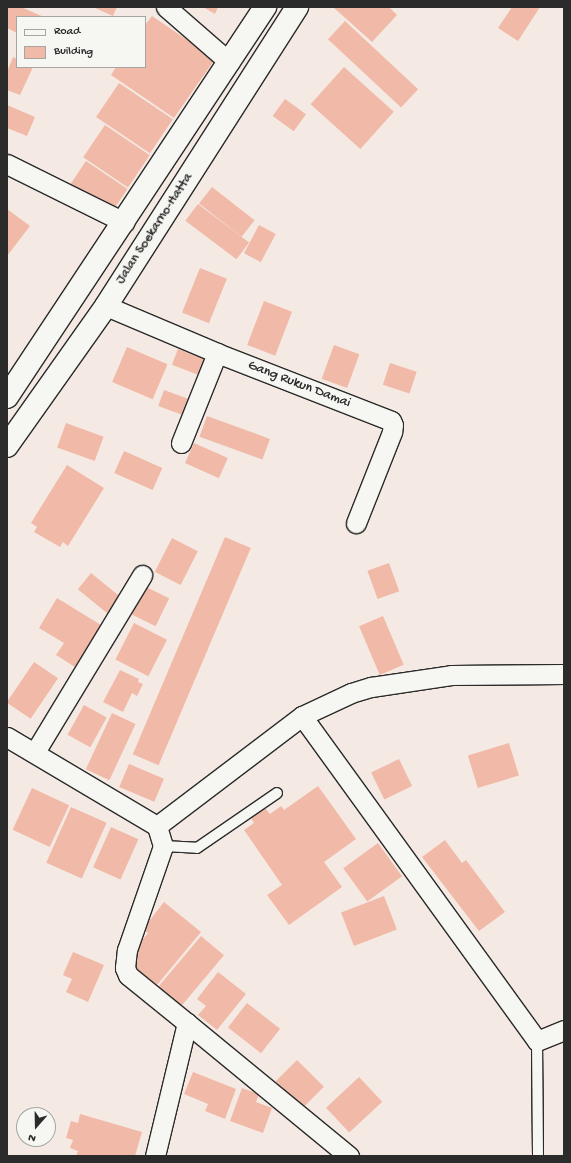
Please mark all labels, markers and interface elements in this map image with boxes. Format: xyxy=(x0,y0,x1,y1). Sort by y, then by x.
legend xyxy=(16,16,146,68)
text: Road xyxy=(54,25,80,39)
text: Building xyxy=(54,45,93,59)
street label: Jalan Soekarno-Hatta xyxy=(113,170,197,288)
street label: Gang Rukun Damai xyxy=(245,358,353,412)
north arrow xyxy=(16,1107,56,1147)
text: N xyxy=(27,1130,38,1144)

